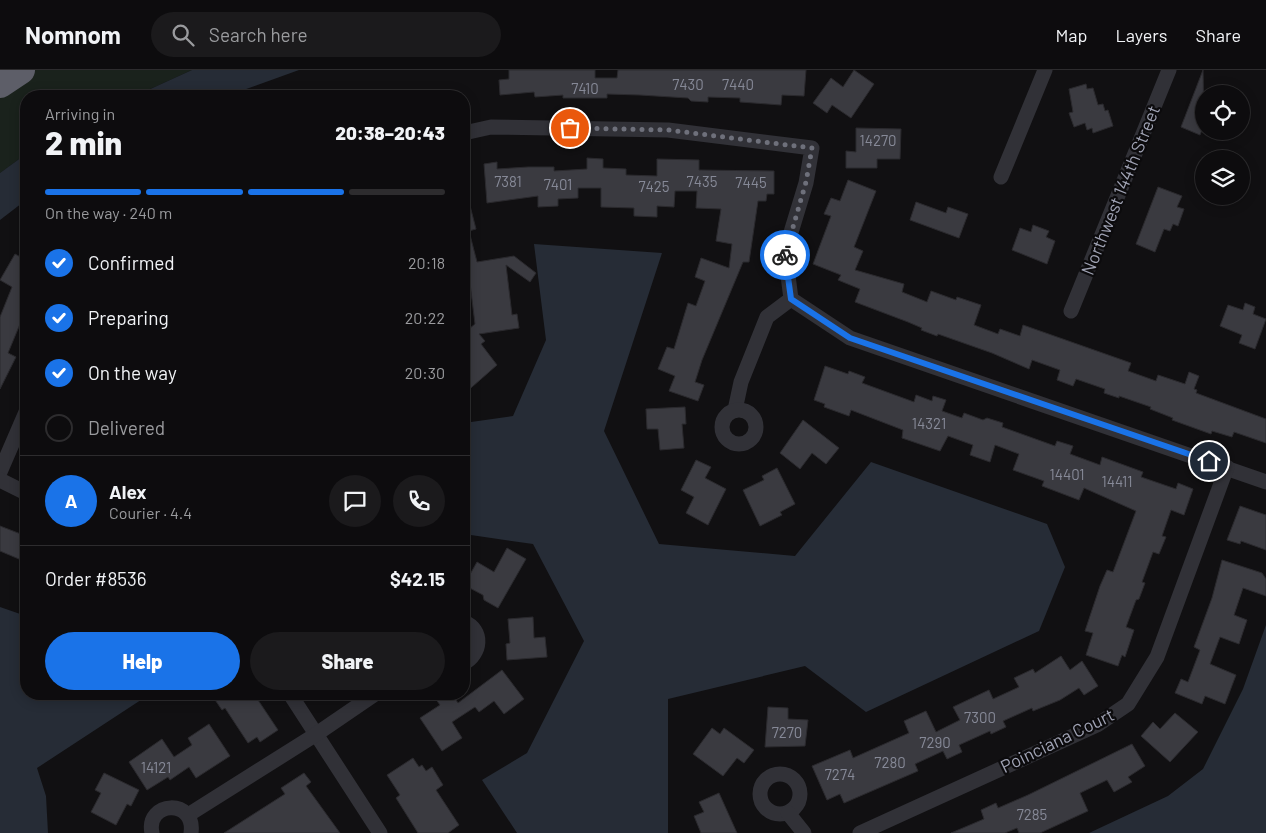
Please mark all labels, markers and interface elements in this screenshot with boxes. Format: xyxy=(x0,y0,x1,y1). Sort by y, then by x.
search box xyxy=(151,12,501,57)
text: Nomnom xyxy=(25,20,121,49)
icon: search xyxy=(169,21,197,49)
text: Search here xyxy=(209,23,308,46)
text: Map xyxy=(1055,24,1087,46)
text: Layers xyxy=(1115,24,1168,46)
text: Share xyxy=(1196,24,1241,46)
house number: 7430 xyxy=(672,75,704,93)
house number: 7440 xyxy=(722,75,754,93)
house number: 7410 xyxy=(571,79,599,97)
map controls xyxy=(1195,85,1250,205)
button: locate xyxy=(1195,85,1250,140)
street label: Northwest 144th Street xyxy=(1076,102,1164,278)
text: Arriving in xyxy=(45,104,115,123)
pin xyxy=(549,107,591,149)
icon: bag xyxy=(556,114,584,142)
text: 20:38–20:43 xyxy=(335,121,445,144)
text: 2 min xyxy=(45,123,122,161)
house number: 14270 xyxy=(859,131,897,149)
button: layers xyxy=(1195,150,1250,205)
house number: 7381 xyxy=(494,172,522,190)
house number: 7435 xyxy=(687,172,717,190)
house number: 7445 xyxy=(735,173,767,191)
house number: 7401 xyxy=(544,175,572,193)
house number: 7425 xyxy=(638,177,670,195)
text: On the way · 240 m xyxy=(45,203,172,222)
courier xyxy=(760,230,810,280)
icon: bike xyxy=(771,241,799,269)
icon: check xyxy=(45,249,73,277)
text: Confirmed xyxy=(88,251,175,274)
text: 20:18 xyxy=(408,253,445,272)
icon: check xyxy=(45,304,73,332)
text: Preparing xyxy=(88,306,169,329)
text: 20:22 xyxy=(405,308,445,327)
icon: check xyxy=(45,359,73,387)
text: On the way xyxy=(88,361,177,384)
text: 20:30 xyxy=(405,363,445,382)
house number: 14321 xyxy=(912,414,946,432)
text: Delivered xyxy=(88,416,165,439)
pin xyxy=(1188,440,1230,482)
icon: home xyxy=(1195,447,1223,475)
house number: 14401 xyxy=(1049,465,1085,483)
house number: 14411 xyxy=(1102,472,1132,490)
button: chat xyxy=(329,475,381,527)
button: phone xyxy=(393,475,445,527)
text: Alex xyxy=(109,480,147,503)
text: A xyxy=(65,489,77,512)
text: Courier · 4.4 xyxy=(109,503,192,522)
text: Order #8536 xyxy=(45,567,147,590)
text: $42.15 xyxy=(390,567,445,590)
button: Help xyxy=(45,632,240,690)
button: Share xyxy=(250,632,445,690)
street label: Poinciana Court xyxy=(997,703,1117,777)
house number: 7300 xyxy=(964,708,996,726)
house number: 7270 xyxy=(772,723,802,741)
house number: 7290 xyxy=(919,733,951,751)
house number: 7280 xyxy=(874,753,906,771)
house number: 14121 xyxy=(141,758,171,776)
house number: 7274 xyxy=(825,765,855,783)
house number: 7285 xyxy=(1017,805,1047,823)

